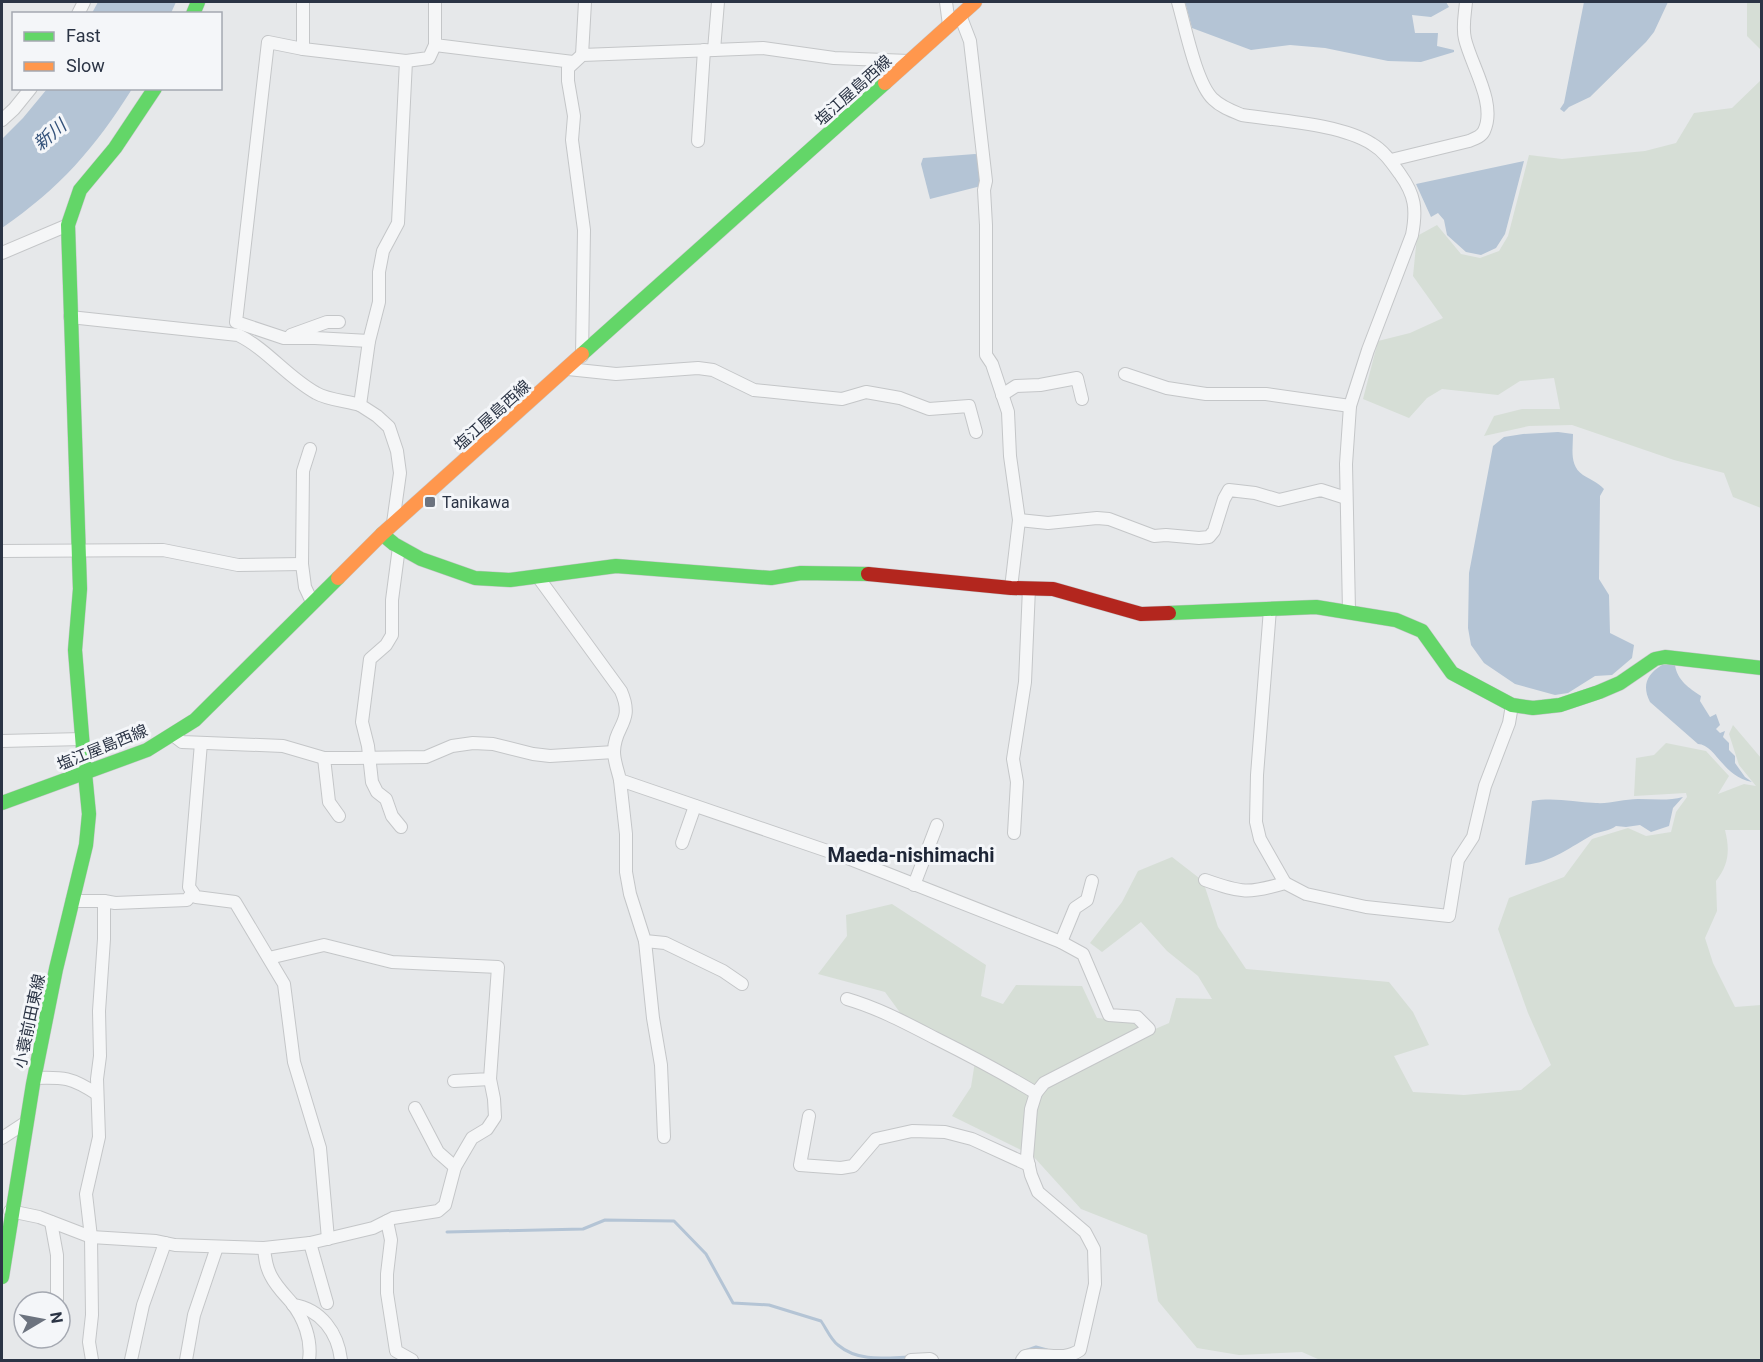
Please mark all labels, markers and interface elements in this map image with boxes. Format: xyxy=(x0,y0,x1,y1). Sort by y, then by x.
legend xyxy=(12,12,222,90)
text: Fast xyxy=(66,25,101,46)
street label: 塩江屋島西線 xyxy=(811,51,895,130)
text: Slow xyxy=(66,55,105,76)
water label: 新川 xyxy=(29,114,72,154)
street label: 塩江屋島西線 xyxy=(450,376,534,455)
place label: Tanikawa xyxy=(442,493,510,512)
marker: Tanikawa xyxy=(423,495,437,509)
street label: 塩江屋島西線 xyxy=(54,721,150,774)
district label: Maeda-nishimachi xyxy=(827,843,995,867)
street label: 小蓑前田東線 xyxy=(10,972,49,1070)
north arrow xyxy=(12,1290,72,1350)
text: N xyxy=(46,1310,67,1325)

